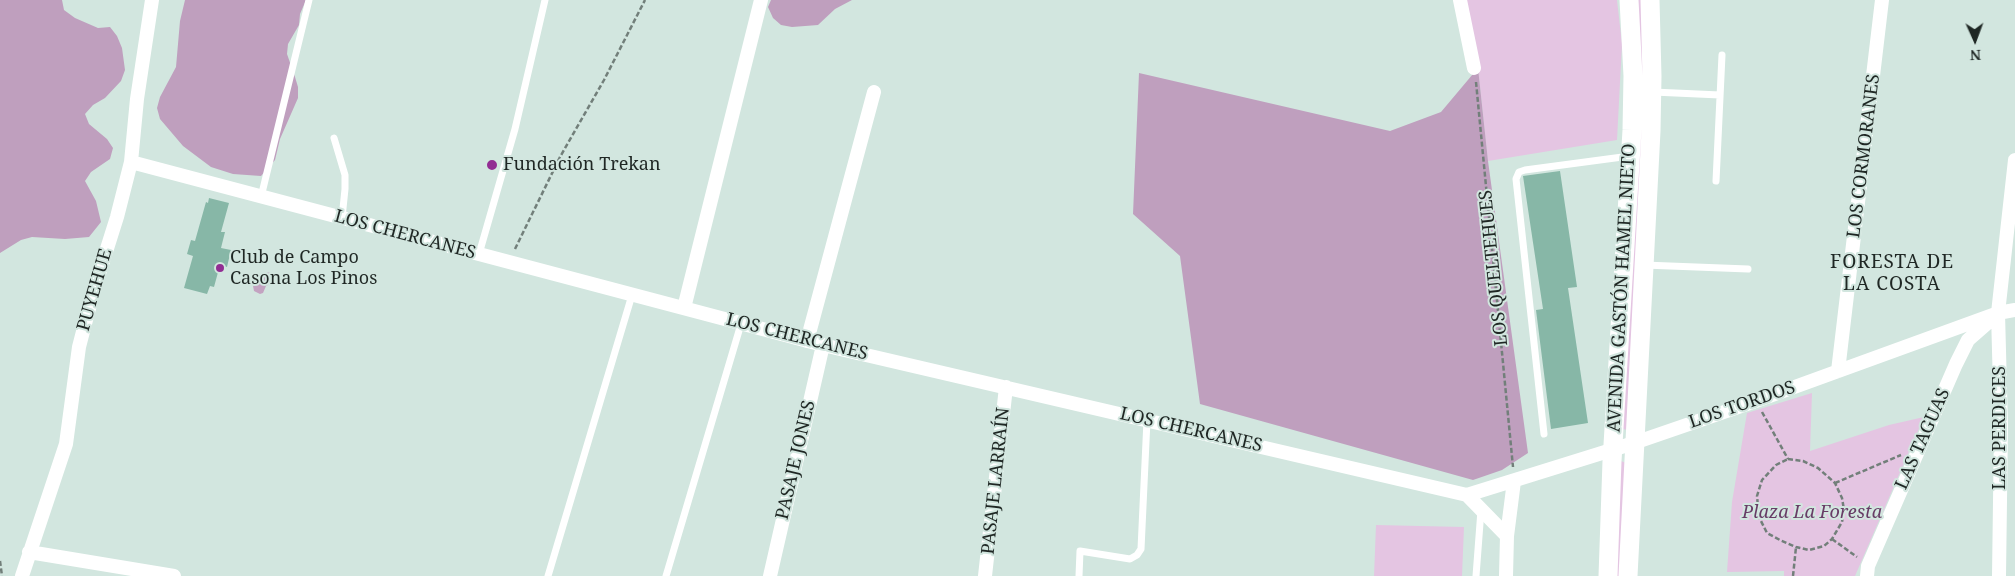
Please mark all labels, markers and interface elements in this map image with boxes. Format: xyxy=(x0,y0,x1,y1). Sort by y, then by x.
north arrow xyxy=(1950,15,2000,65)
text: N xyxy=(1970,46,1981,65)
street label: LOS CORMORANES xyxy=(1843,73,1885,239)
street label: AVENIDA GASTÓN HAMEL NIETO xyxy=(1604,143,1640,433)
place label: Fundación Trekan xyxy=(503,154,661,176)
marker: Fundación Trekan xyxy=(485,158,499,172)
street label: LOS QUELTEHUES xyxy=(1475,189,1513,347)
street label: LOS CHERCANES xyxy=(332,206,478,264)
street label: PUYEHUE xyxy=(73,246,117,334)
place label: Club de Campo Casona Los Pinos xyxy=(230,247,377,290)
district label: FORESTA DE LA COSTA xyxy=(1829,252,1955,296)
marker: Club de Campo Casona Los Pinos xyxy=(214,262,226,274)
street label: LOS CHERCANES xyxy=(724,309,870,365)
street label: LAS PERDICES xyxy=(1989,366,2011,490)
street label: LOS TORDOS xyxy=(1686,377,1798,433)
street label: LAS TAGUAS xyxy=(1891,385,1955,493)
street label: PASAJE JONES xyxy=(772,398,820,522)
street label: LOS CHERCANES xyxy=(1118,403,1264,457)
street label: PASAJE LARRAÍN xyxy=(978,406,1014,556)
park label: Plaza La Foresta xyxy=(1742,502,1882,524)

